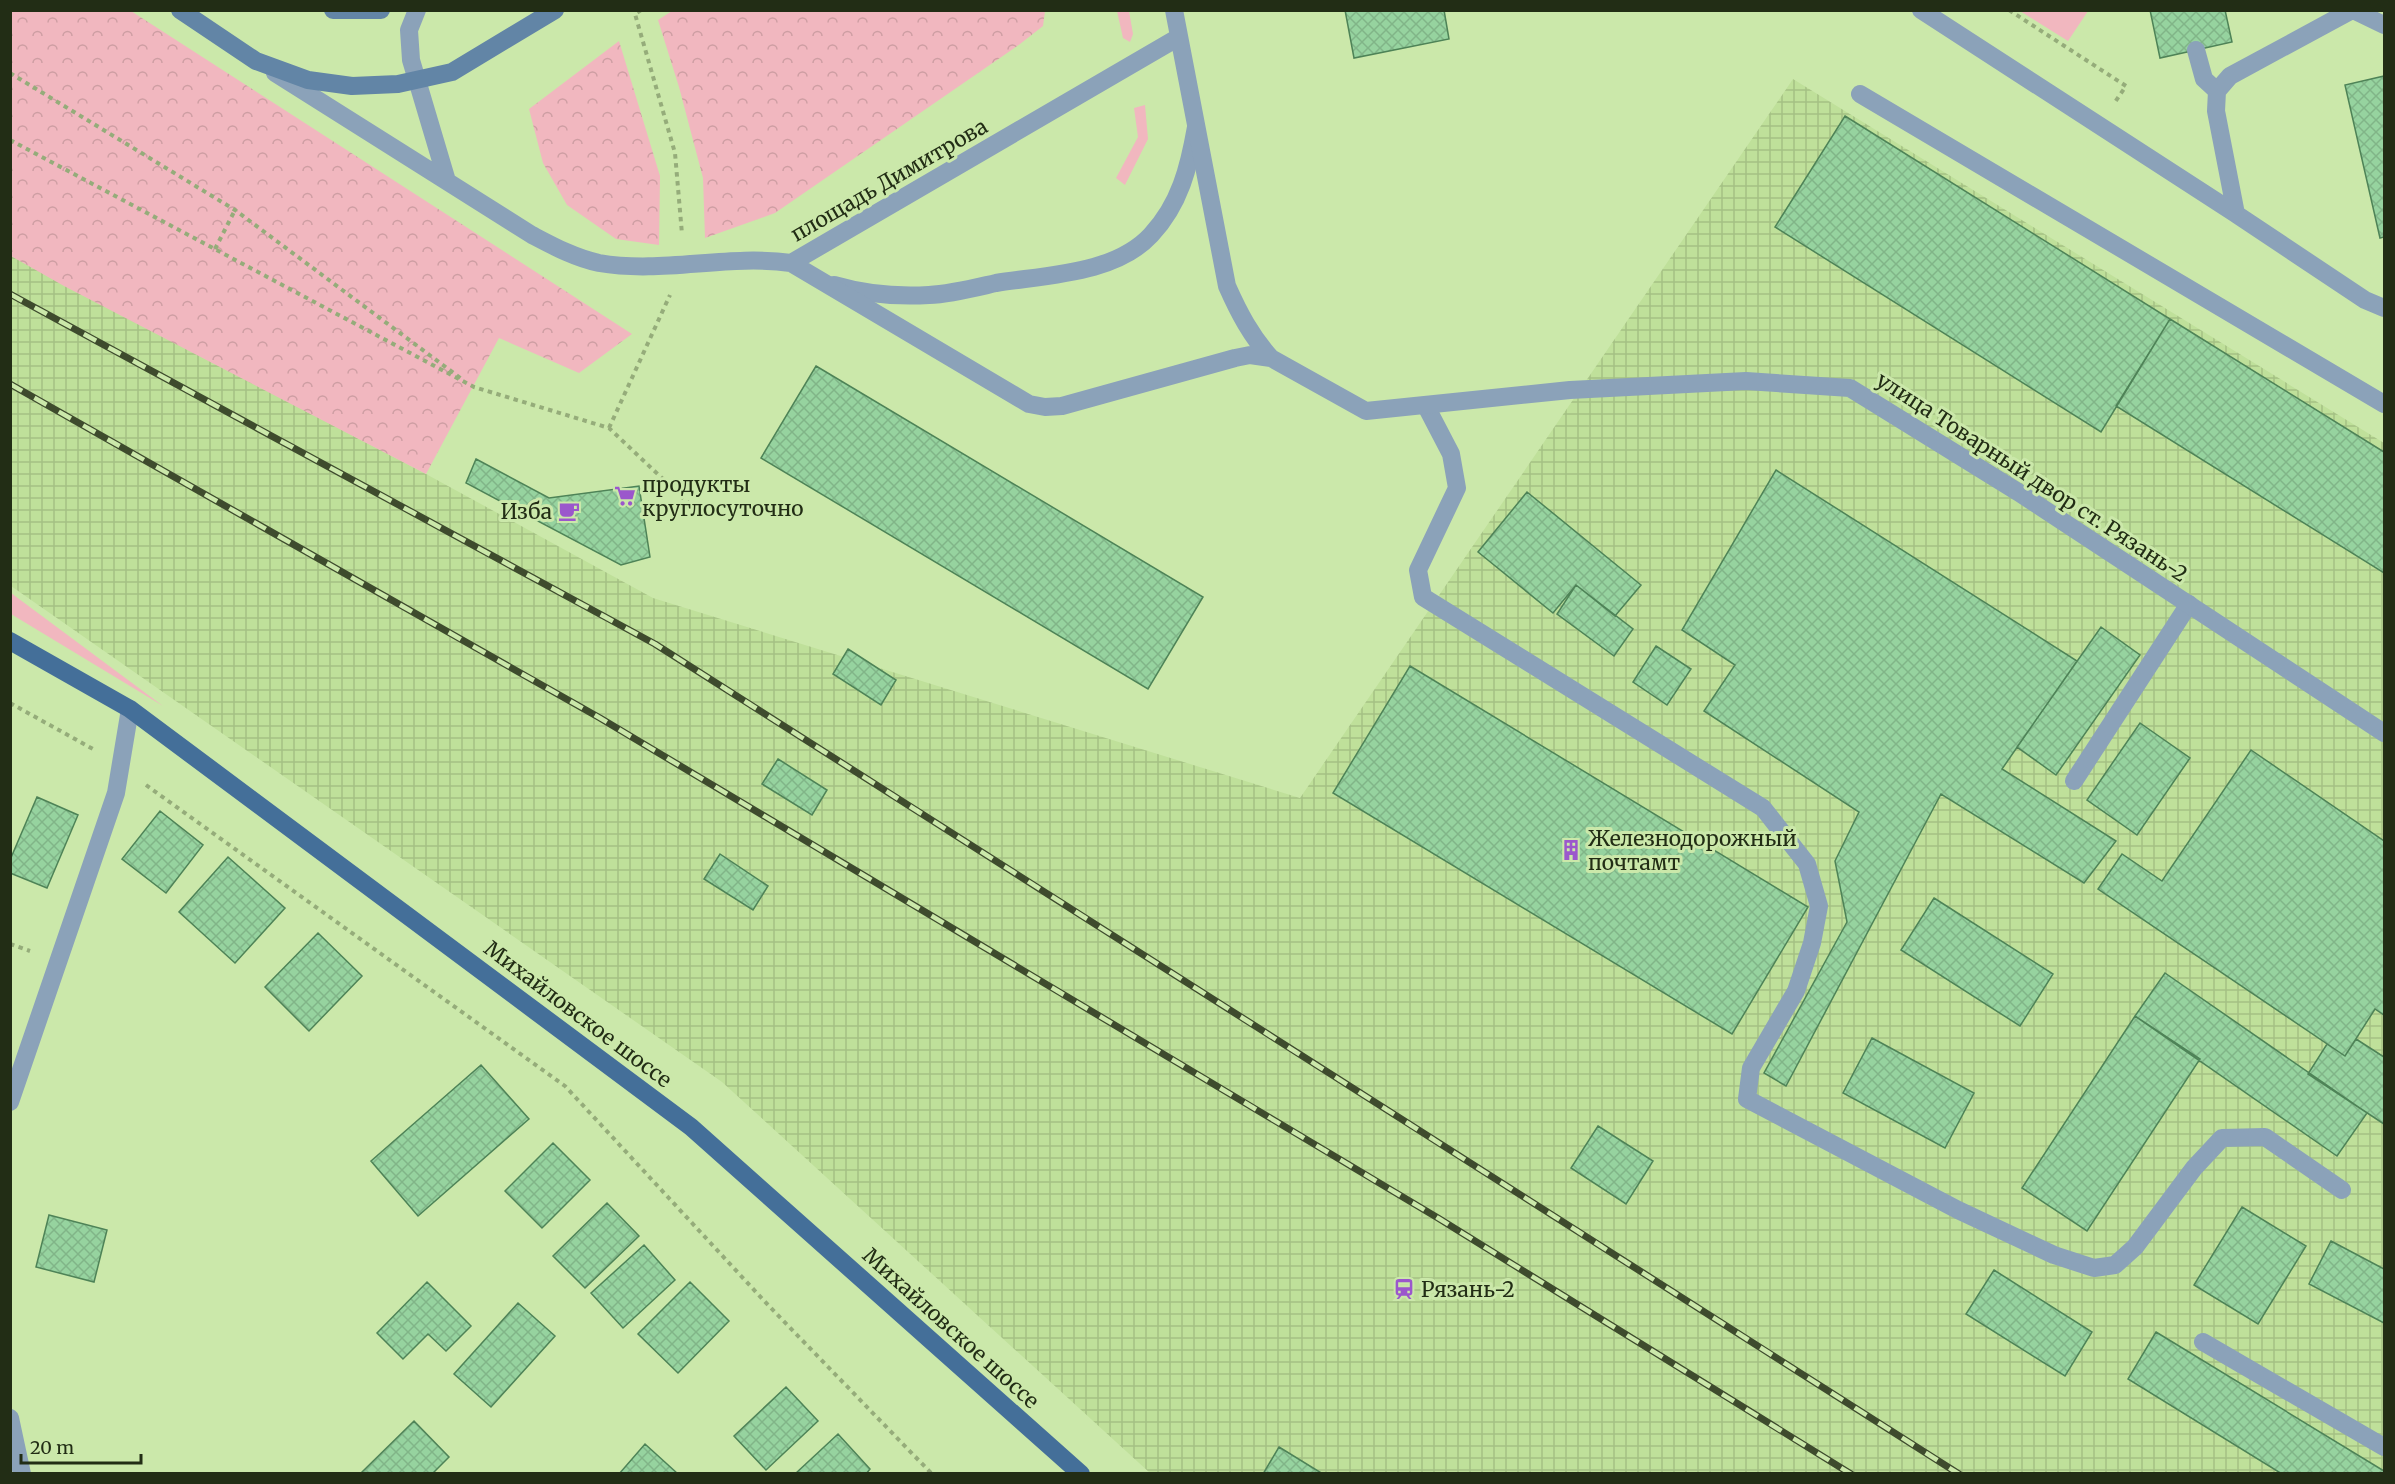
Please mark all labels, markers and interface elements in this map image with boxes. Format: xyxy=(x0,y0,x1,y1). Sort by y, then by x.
street label: площадь Димитрова xyxy=(786,113,992,247)
street label: улица Товарный двор ст. Рязань-2 xyxy=(1871,366,2193,588)
place label: продукты круглосуточно xyxy=(642,471,804,522)
supermarket icon: продукты круглосуточно xyxy=(613,484,637,508)
place label: Изба xyxy=(500,498,552,525)
cafe icon: Изба xyxy=(557,499,581,523)
place label: Железнодорожный почтамт xyxy=(1588,825,1797,876)
building icon: Железнодорожный почтамт xyxy=(1559,838,1583,862)
street label: Михайловское шоссе xyxy=(479,935,677,1093)
street label: Михайловское шоссе xyxy=(857,1242,1045,1414)
place label: Рязань-2 xyxy=(1421,1276,1515,1303)
station icon: Рязань-2 xyxy=(1392,1277,1416,1301)
scale bar xyxy=(21,1427,141,1465)
text: 20 m xyxy=(30,1436,74,1459)

